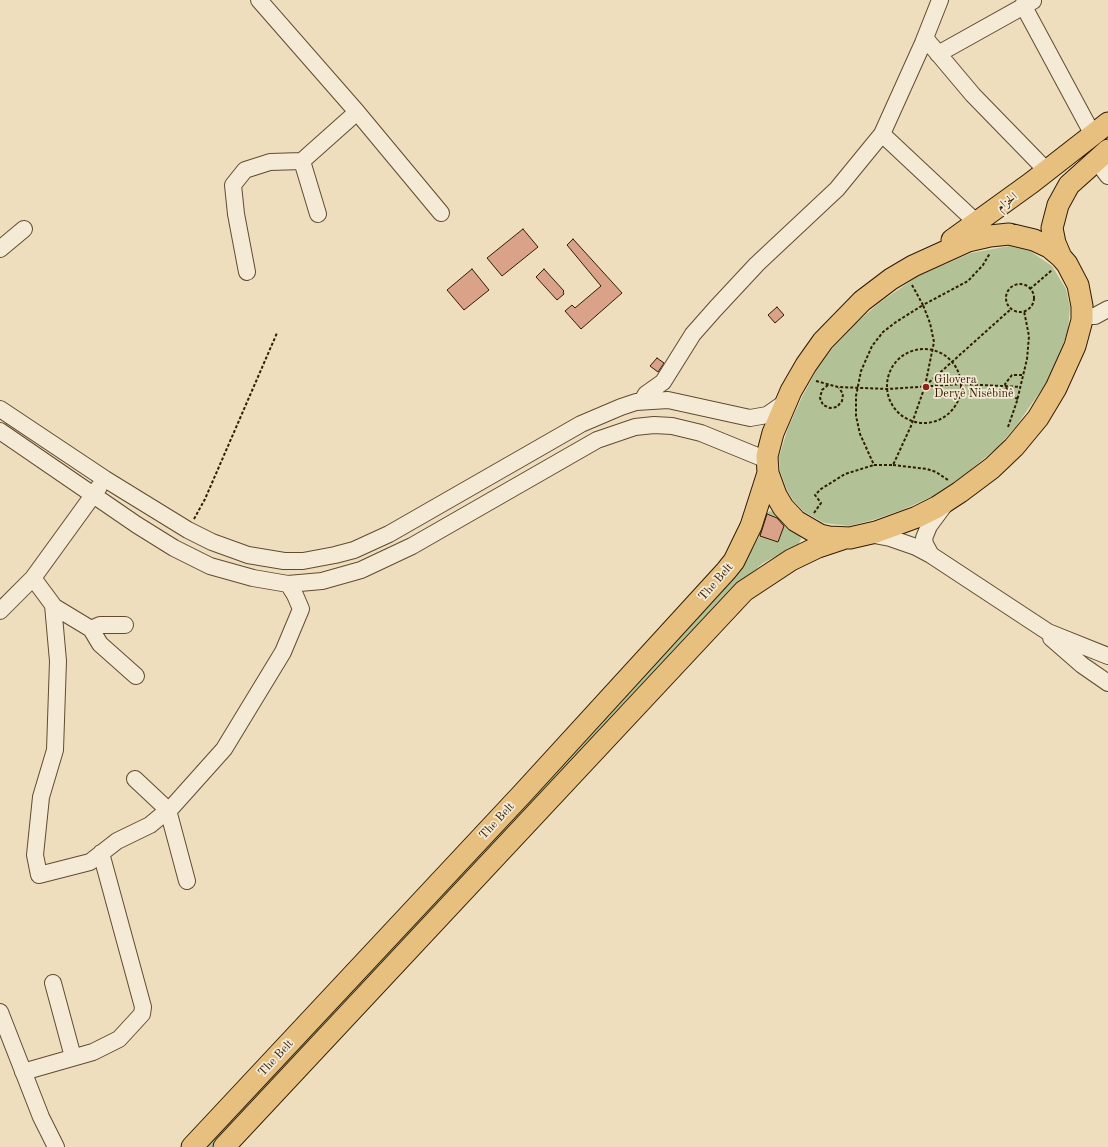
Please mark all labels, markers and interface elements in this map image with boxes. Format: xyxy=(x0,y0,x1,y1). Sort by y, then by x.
street label: الحزام xyxy=(994,190,1020,214)
place label: Gilovera Deryê Nisêbînê xyxy=(934,373,1014,401)
marker: Gilovera Deryê Nisêbînê xyxy=(921,382,931,392)
street label: The Belt xyxy=(696,560,736,604)
street label: The Belt xyxy=(476,800,518,842)
street label: The Belt xyxy=(255,1037,297,1079)

